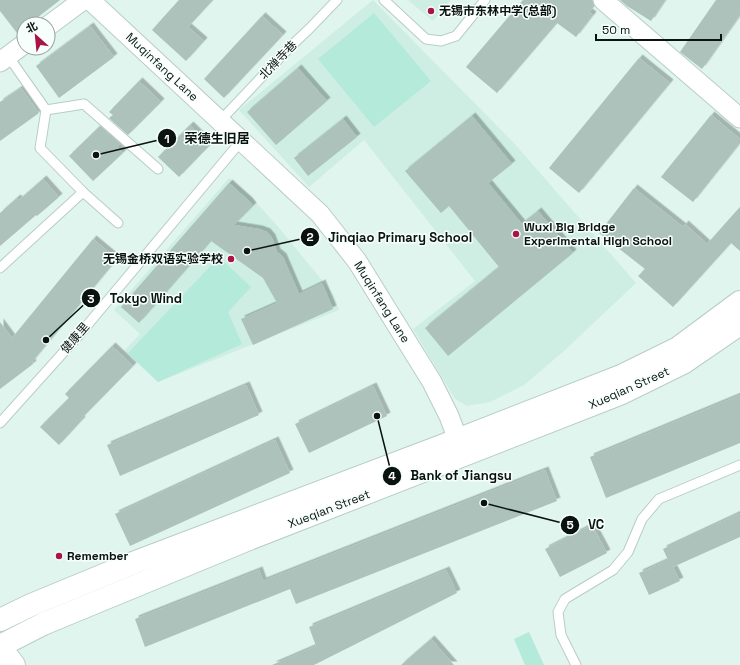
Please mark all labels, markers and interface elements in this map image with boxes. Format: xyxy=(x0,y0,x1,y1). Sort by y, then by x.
place label: 无锡市东林中学(总部) xyxy=(439,3,557,19)
marker: 无锡市东林中学(总部) xyxy=(426,6,436,16)
north arrow xyxy=(16,16,56,56)
scale bar xyxy=(596,16,721,42)
text: 北 xyxy=(23,18,40,36)
text: 50 m xyxy=(602,22,630,38)
street label: Muqinfang Lane xyxy=(122,29,202,105)
street label: 北禅寺巷 xyxy=(256,37,300,83)
callout: 荣德生旧居 xyxy=(157,126,258,151)
text: 荣德生旧居 xyxy=(184,130,250,147)
text: 1 xyxy=(164,131,170,147)
place label: Wuxi Big Bridge Experimental High School xyxy=(524,219,672,249)
callout: Jinqiao Primary School xyxy=(300,225,480,250)
text: 2 xyxy=(306,229,314,245)
text: Jinqiao Primary School xyxy=(328,229,472,246)
marker: Wuxi Big Bridge Experimental High School xyxy=(511,229,521,239)
place label: 无锡金桥双语实验学校 xyxy=(103,251,223,267)
marker: 无锡金桥双语实验学校 xyxy=(226,254,236,264)
street label: Muqinfang Lane xyxy=(350,258,414,346)
callout: Tokyo Wind xyxy=(81,286,190,311)
text: Tokyo Wind xyxy=(110,290,182,307)
text: 3 xyxy=(87,291,95,307)
street label: 健康里 xyxy=(57,319,93,357)
street label: Xueqian Street xyxy=(586,363,672,413)
callout: Bank of Jiangsu xyxy=(382,463,519,488)
text: Bank of Jiangsu xyxy=(410,467,512,484)
text: 4 xyxy=(388,468,396,484)
street label: Xueqian Street xyxy=(286,486,372,532)
callout: VC xyxy=(560,512,612,537)
text: VC xyxy=(588,516,604,533)
text: 5 xyxy=(566,517,574,533)
place label: Remember xyxy=(67,548,129,564)
marker: Remember xyxy=(54,551,64,561)

